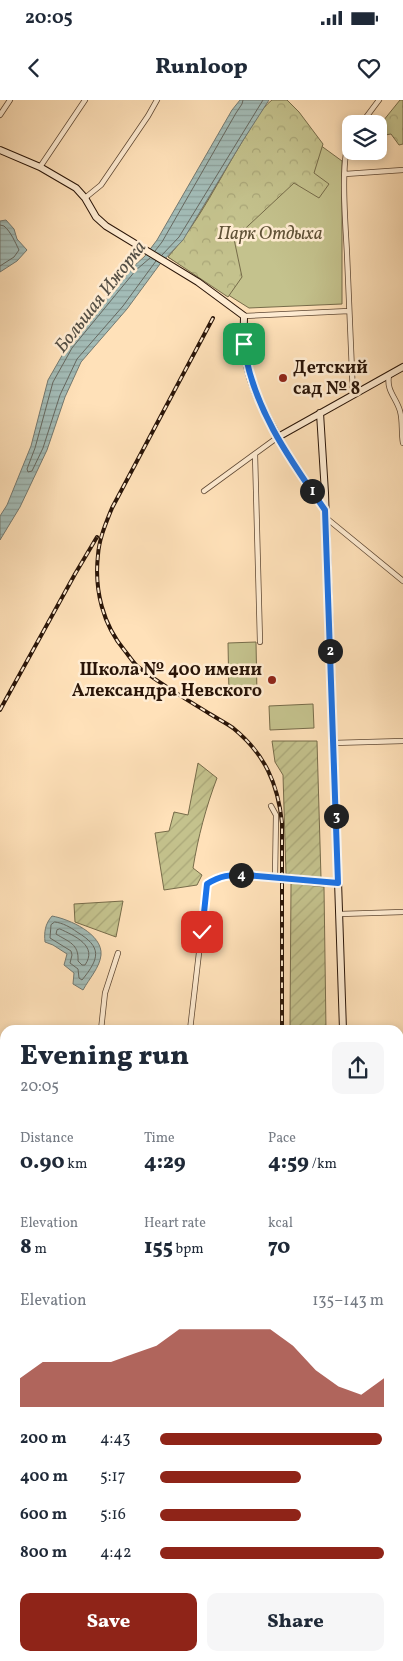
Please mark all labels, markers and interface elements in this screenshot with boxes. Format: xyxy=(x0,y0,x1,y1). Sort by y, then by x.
text: 20:05 xyxy=(25,5,73,31)
text: Runloop xyxy=(155,52,248,83)
icon: back xyxy=(20,54,48,82)
icon: heart xyxy=(355,54,383,82)
map controls xyxy=(342,115,387,160)
button: layers xyxy=(342,115,387,160)
park label: Парк Отдыха xyxy=(218,222,322,247)
water label: Большая Ижорка xyxy=(49,236,153,358)
pin xyxy=(223,323,265,365)
icon: arrive xyxy=(230,330,258,358)
place label: Детский сад № 8 xyxy=(293,356,368,402)
marker: Детский сад № 8 xyxy=(277,372,289,384)
pin: 1 xyxy=(300,478,324,504)
text: 1 xyxy=(310,482,315,501)
pin: 2 xyxy=(318,638,342,664)
text: 2 xyxy=(327,642,334,661)
place label: Школа № 400 имени Александра Невского xyxy=(72,658,262,704)
marker: Школа № 400 имени Александра Невского xyxy=(266,674,278,686)
pin: 3 xyxy=(324,804,348,828)
text: 3 xyxy=(333,807,340,826)
pin: 4 xyxy=(228,862,254,888)
text: 4 xyxy=(237,866,246,885)
pin xyxy=(181,911,223,953)
icon: check xyxy=(188,918,216,946)
text: Evening run xyxy=(20,1037,189,1076)
button: share xyxy=(332,1042,384,1094)
text: 20:05 xyxy=(20,1076,59,1098)
text: Distance xyxy=(20,1129,74,1148)
text: Time xyxy=(144,1129,175,1148)
text: Pace xyxy=(268,1129,296,1148)
text: 0.90 xyxy=(20,1148,65,1177)
text: 4:29 xyxy=(144,1148,186,1177)
text: 4:59 xyxy=(268,1148,309,1177)
text: km xyxy=(65,1155,87,1174)
text: /km xyxy=(309,1155,337,1174)
text: Elevation xyxy=(20,1214,78,1233)
text: Heart rate xyxy=(144,1214,206,1233)
text: kcal xyxy=(268,1214,293,1233)
text: 8 xyxy=(20,1233,32,1262)
text: 155 xyxy=(144,1233,173,1262)
text: 70 xyxy=(268,1233,290,1262)
text: m xyxy=(32,1240,47,1259)
text: bpm xyxy=(173,1240,204,1259)
text: Elevation xyxy=(20,1290,87,1312)
text: 135–143 m xyxy=(312,1290,384,1312)
text: 200 m xyxy=(20,1428,67,1450)
text: 4:43 xyxy=(100,1428,130,1450)
text: 400 m xyxy=(20,1466,68,1488)
text: 5:17 xyxy=(100,1466,125,1488)
text: 600 m xyxy=(20,1504,67,1526)
text: 5:16 xyxy=(100,1504,126,1526)
text: 800 m xyxy=(20,1542,67,1564)
text: 4:42 xyxy=(100,1542,131,1564)
button: Save xyxy=(20,1593,197,1651)
button: Share xyxy=(207,1593,384,1651)

